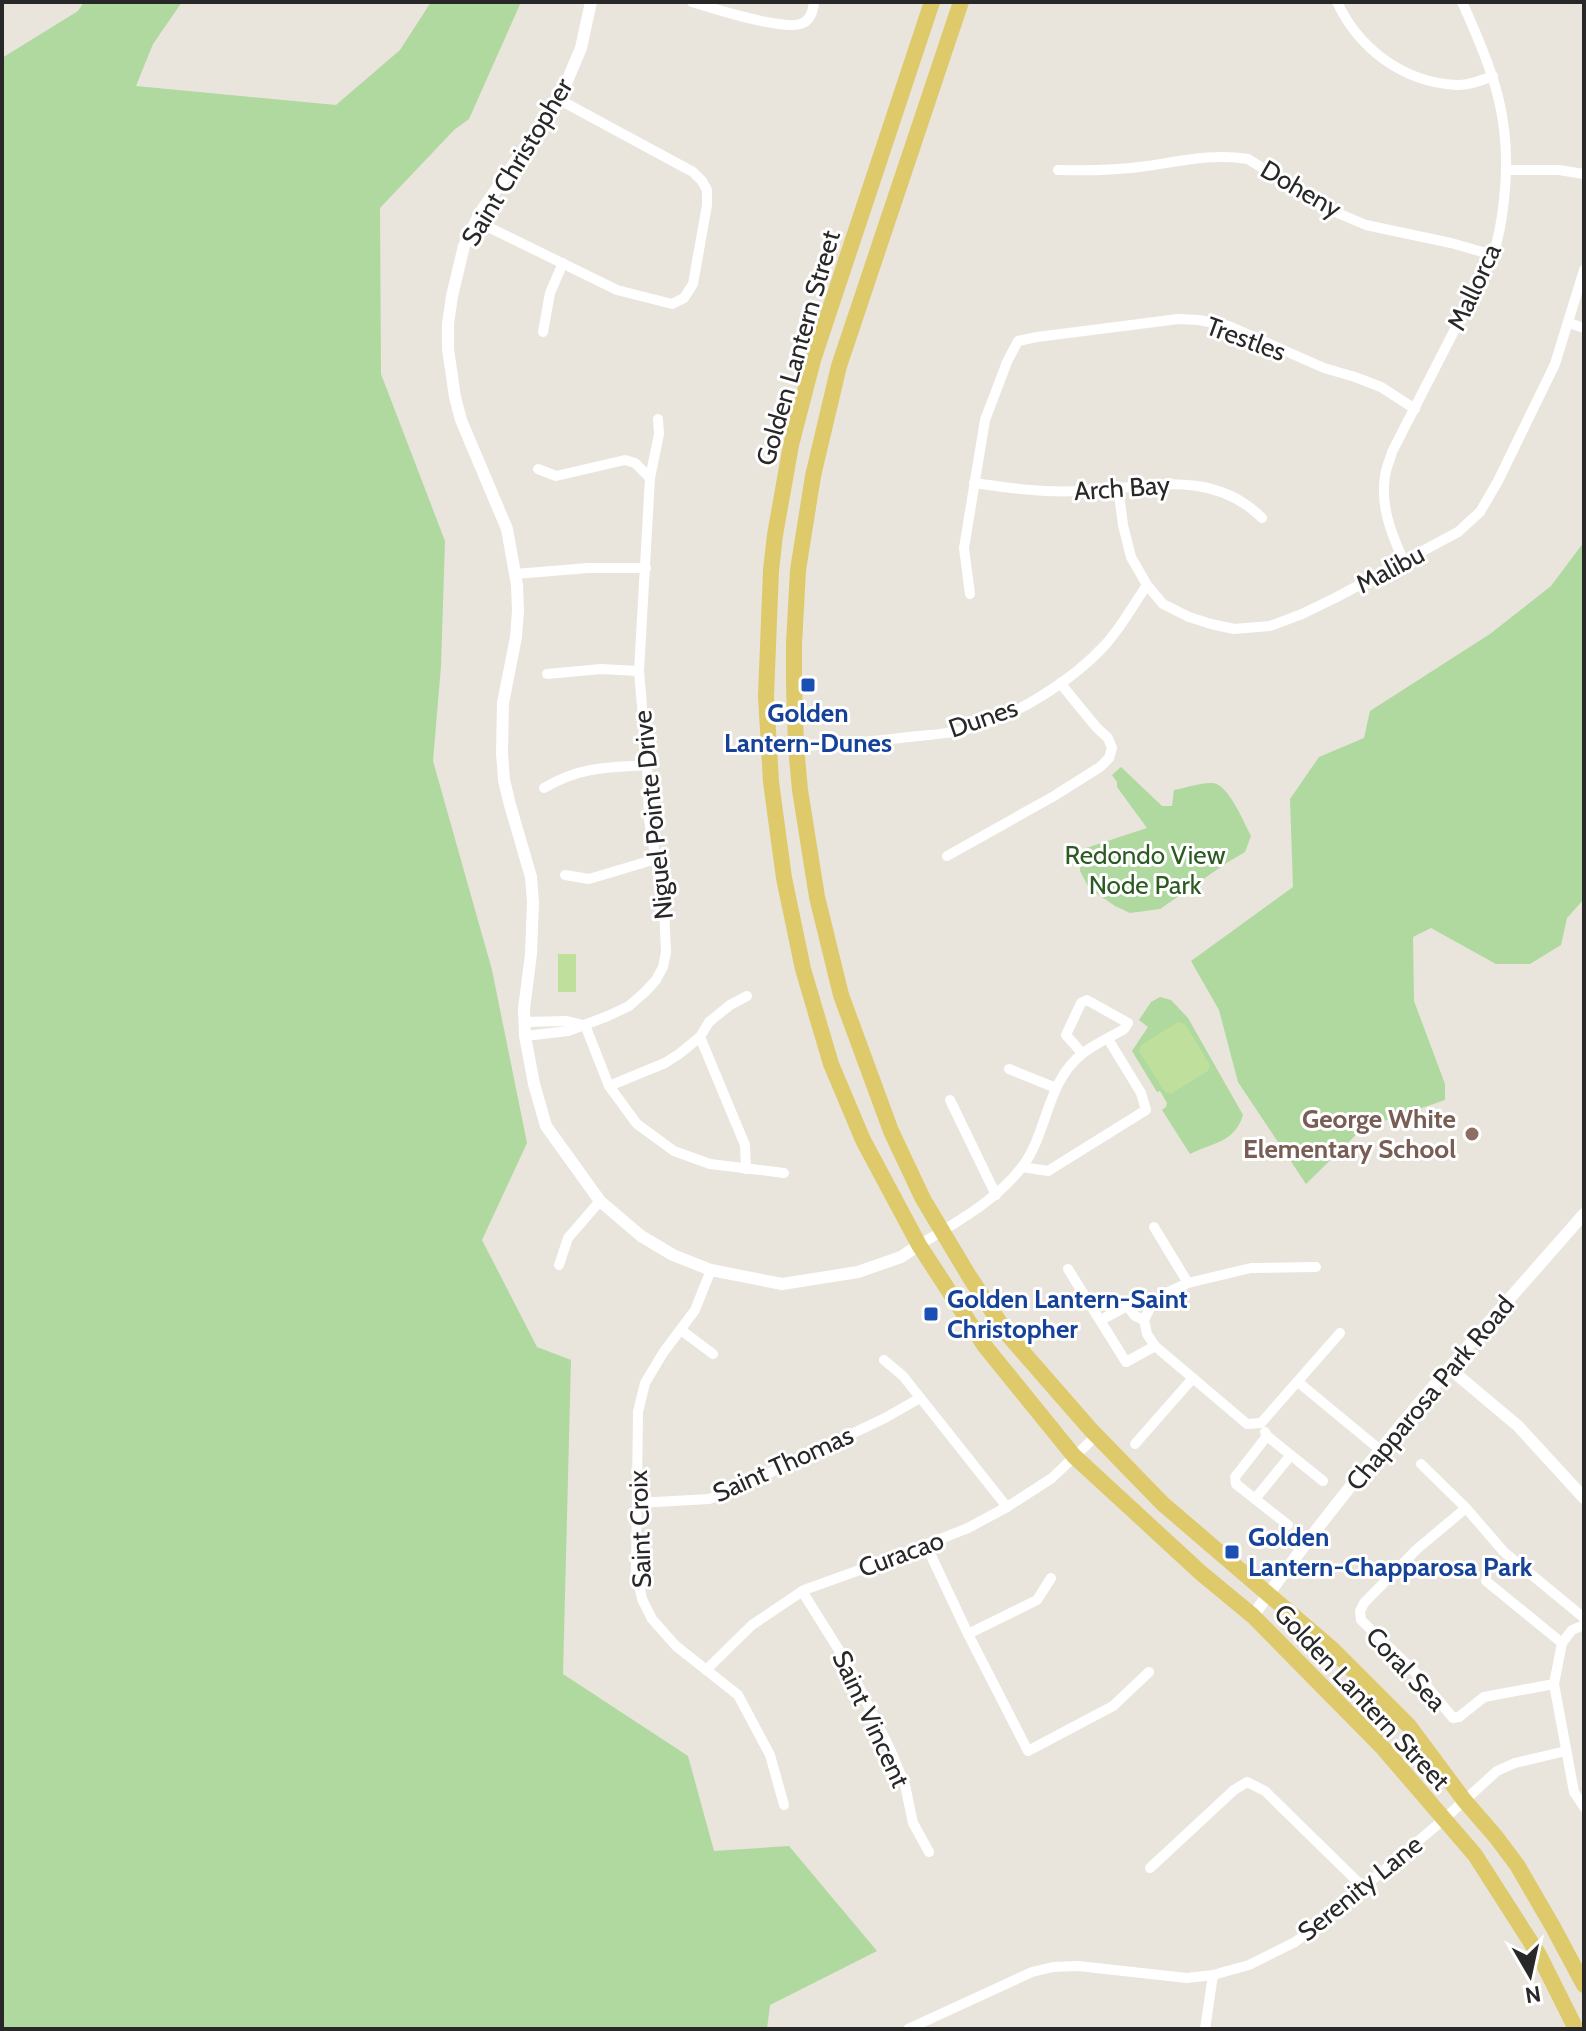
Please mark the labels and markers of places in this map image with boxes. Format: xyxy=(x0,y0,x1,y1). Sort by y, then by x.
marker: Golden Lantern-Dunes xyxy=(799,676,817,694)
place label: Golden Lantern-Dunes xyxy=(724,697,892,759)
place label: George White Elementary School xyxy=(1243,1103,1456,1165)
marker: George White Elementary School xyxy=(1463,1125,1481,1143)
place label: Golden Lantern-Saint Christopher xyxy=(947,1283,1188,1345)
marker: Golden Lantern-Saint Christopher xyxy=(922,1305,940,1323)
place label: Golden Lantern-Chapparosa Park xyxy=(1248,1521,1533,1583)
marker: Golden Lantern-Chapparosa Park xyxy=(1223,1543,1241,1561)

